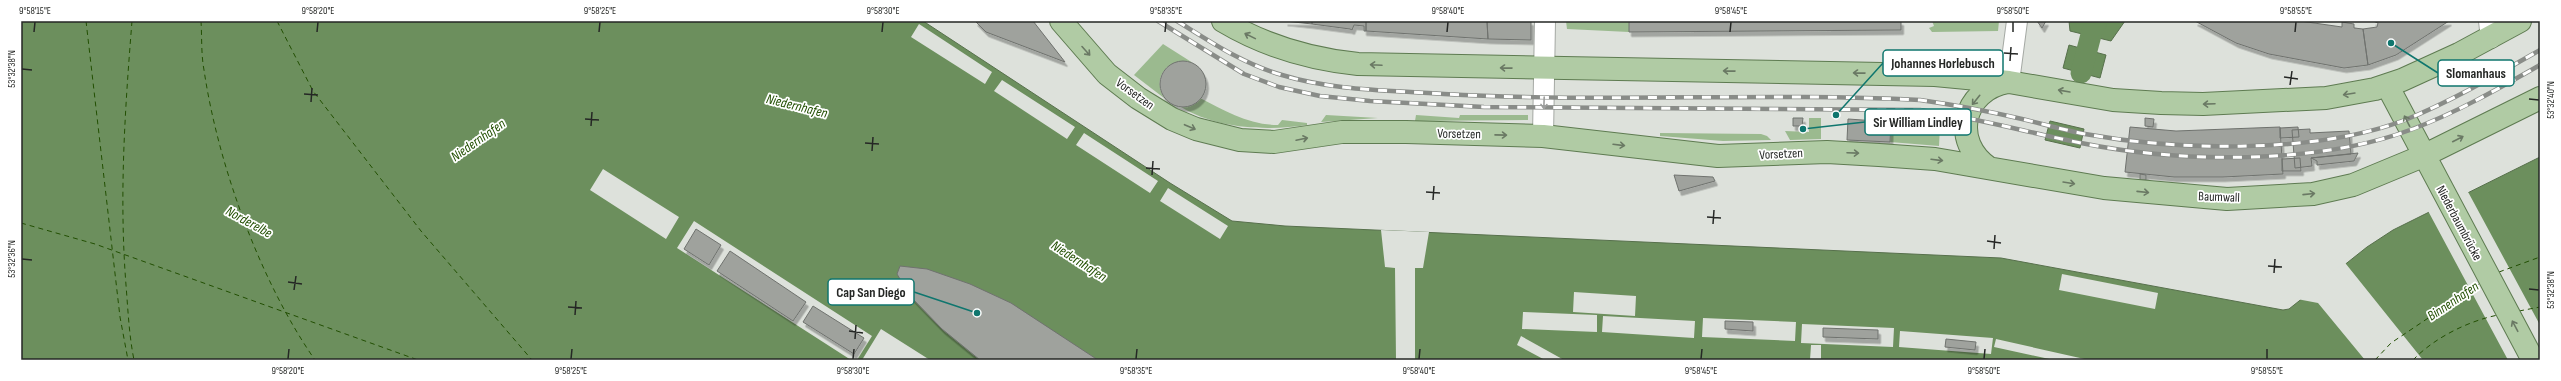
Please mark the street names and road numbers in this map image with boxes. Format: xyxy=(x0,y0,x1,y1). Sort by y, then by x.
street label: Vorsetzen xyxy=(1113,75,1157,113)
street label: Vorsetzen xyxy=(1437,126,1481,142)
street label: Vorsetzen xyxy=(1759,145,1803,163)
street label: Niederbaumbrücke xyxy=(2433,183,2485,263)
street label: Baumwall xyxy=(2198,188,2240,206)

